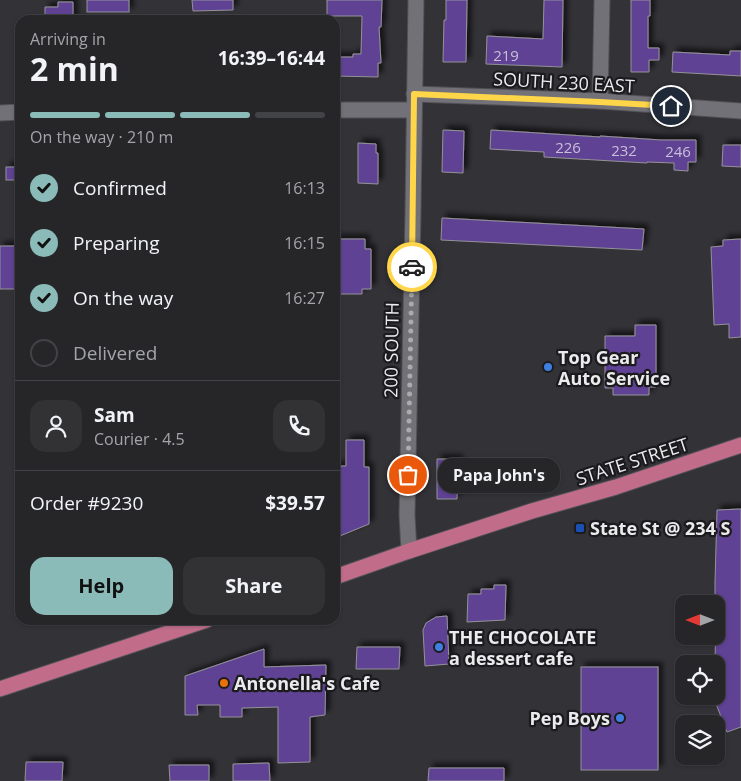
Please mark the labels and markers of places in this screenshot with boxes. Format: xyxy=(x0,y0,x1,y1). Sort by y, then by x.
pin xyxy=(650,85,692,127)
place label: Top Gear Auto Service xyxy=(558,345,670,390)
marker: Top Gear Auto Service xyxy=(542,361,554,373)
pin xyxy=(387,454,429,496)
callout: Papa John's xyxy=(438,458,560,492)
place label: State St @ 234 S xyxy=(590,516,731,540)
marker: State St @ 234 S xyxy=(574,522,586,534)
place label: THE CHOCOLATE a dessert cafe xyxy=(449,625,596,670)
marker: THE CHOCOLATE a dessert cafe xyxy=(433,641,445,653)
place label: Antonella's Cafe xyxy=(234,671,380,695)
marker: Antonella's Cafe xyxy=(218,677,230,689)
place label: Pep Boys xyxy=(530,706,610,730)
marker: Pep Boys xyxy=(614,712,626,724)

